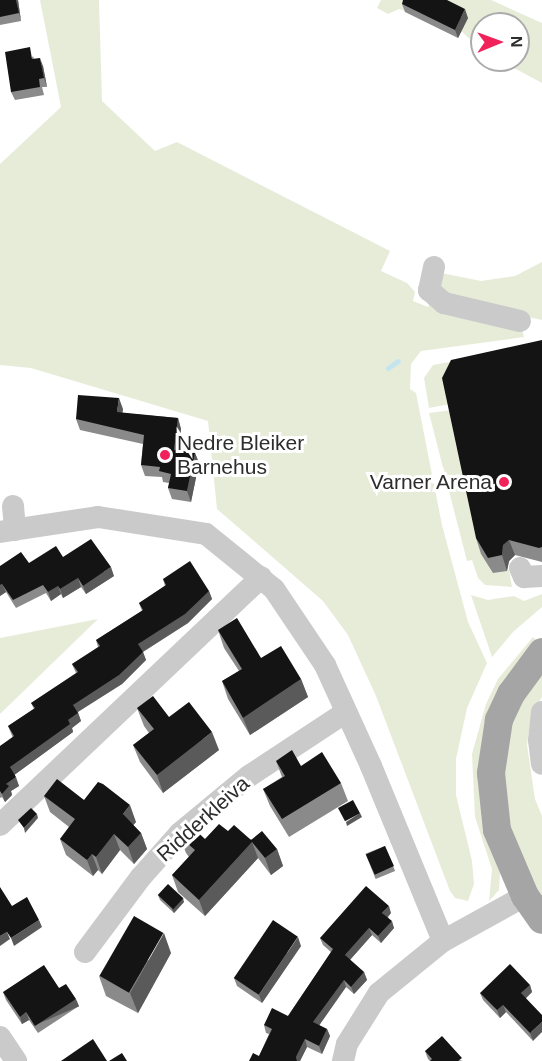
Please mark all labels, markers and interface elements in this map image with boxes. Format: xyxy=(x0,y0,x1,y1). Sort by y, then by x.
north arrow xyxy=(470,12,530,72)
text: N xyxy=(508,36,525,48)
place label: Nedre Bleiker Barnehus xyxy=(177,430,304,480)
marker: Nedre Bleiker Barnehus xyxy=(158,448,172,462)
place label: Varner Arena xyxy=(369,469,492,495)
marker: Varner Arena xyxy=(497,475,511,489)
street label: Ridderkleiva xyxy=(152,771,254,867)

